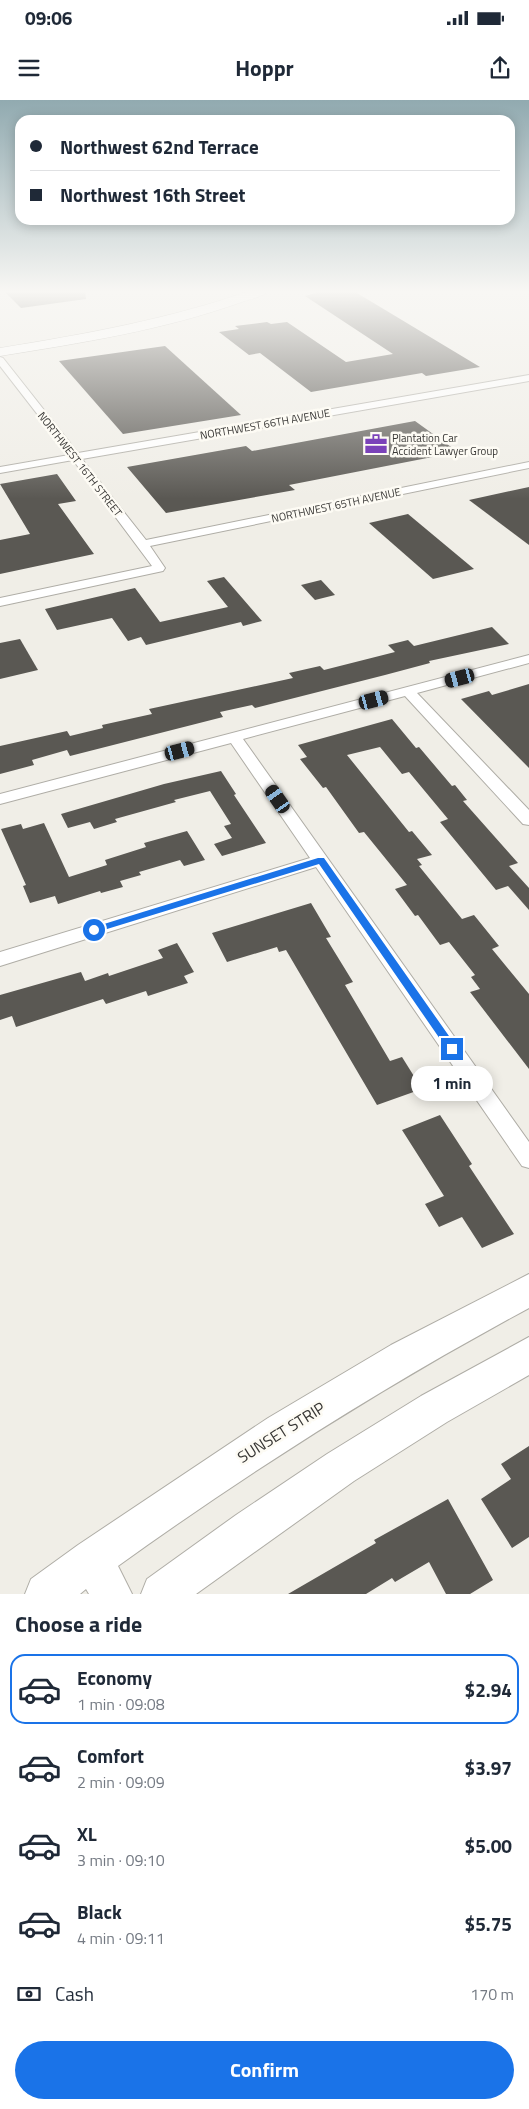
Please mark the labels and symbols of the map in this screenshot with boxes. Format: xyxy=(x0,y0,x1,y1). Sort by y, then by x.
street label: NORTHWEST 66TH AVENUE xyxy=(199,405,331,443)
street label: NORTHWEST 16TH STREET xyxy=(34,408,126,520)
place label: Plantation Car Accident Lawyer Group xyxy=(392,430,498,459)
office icon: Plantation Car Accident Lawyer Group xyxy=(363,431,389,457)
street label: NORTHWEST 65TH AVENUE xyxy=(270,483,402,527)
car xyxy=(443,667,476,689)
car xyxy=(357,689,390,711)
car xyxy=(163,740,196,762)
car xyxy=(263,782,292,816)
route start xyxy=(83,919,105,941)
route end xyxy=(441,1038,463,1060)
callout: 1 min xyxy=(411,1066,493,1102)
street label: SUNSET STRIP xyxy=(232,1395,330,1469)

